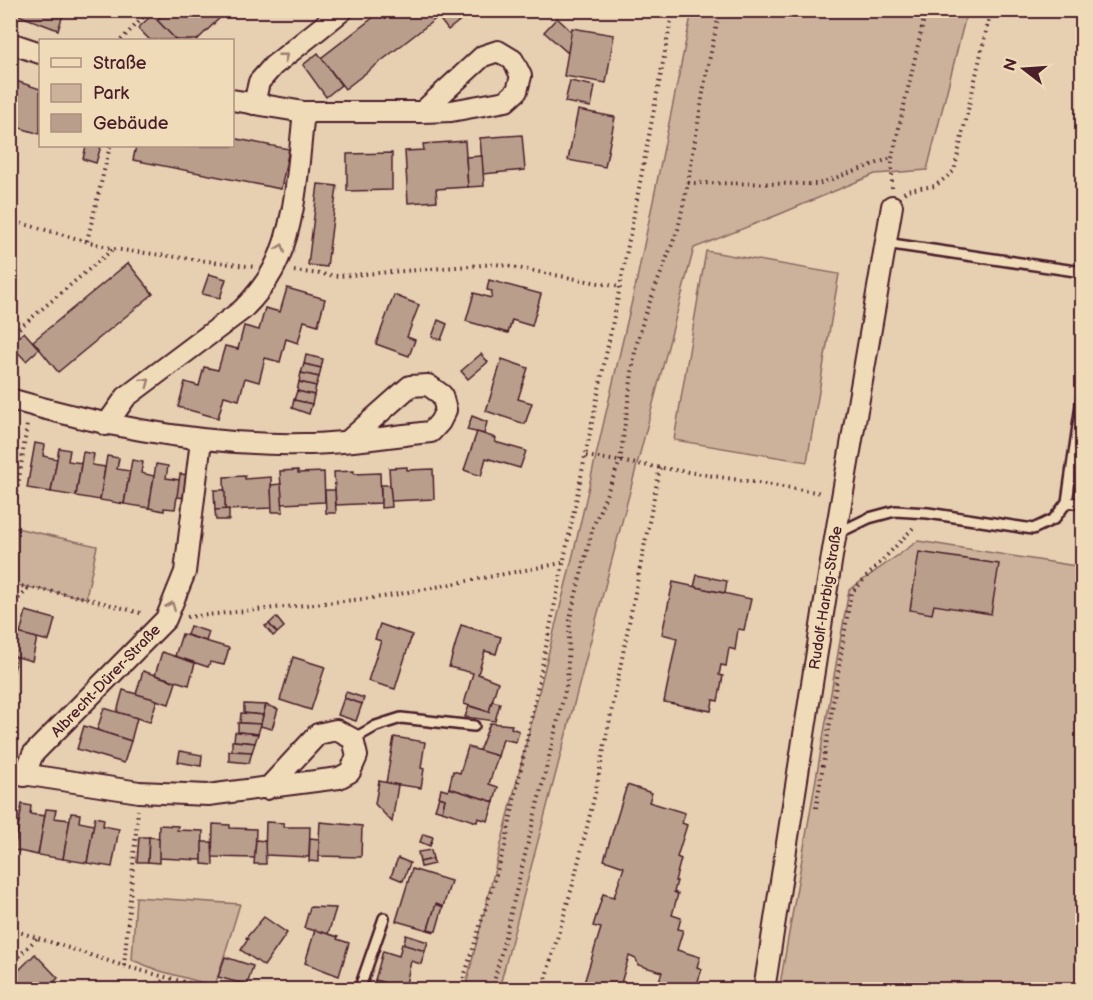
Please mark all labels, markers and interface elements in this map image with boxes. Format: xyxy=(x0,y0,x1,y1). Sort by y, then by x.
legend xyxy=(39,39,234,147)
north arrow xyxy=(994,39,1054,99)
text: Straße xyxy=(93,53,147,74)
one-way arrow xyxy=(277,54,288,65)
text: N xyxy=(1000,57,1022,74)
text: Park xyxy=(93,83,129,104)
text: Gebäude xyxy=(93,113,169,134)
one-way arrow xyxy=(274,243,287,254)
one-way arrow xyxy=(139,379,150,390)
street label: Rudolf-Harbig-Straße xyxy=(805,525,847,671)
one-way arrow xyxy=(164,601,176,612)
street label: Albrecht-Dürer-Straße xyxy=(47,620,165,741)

